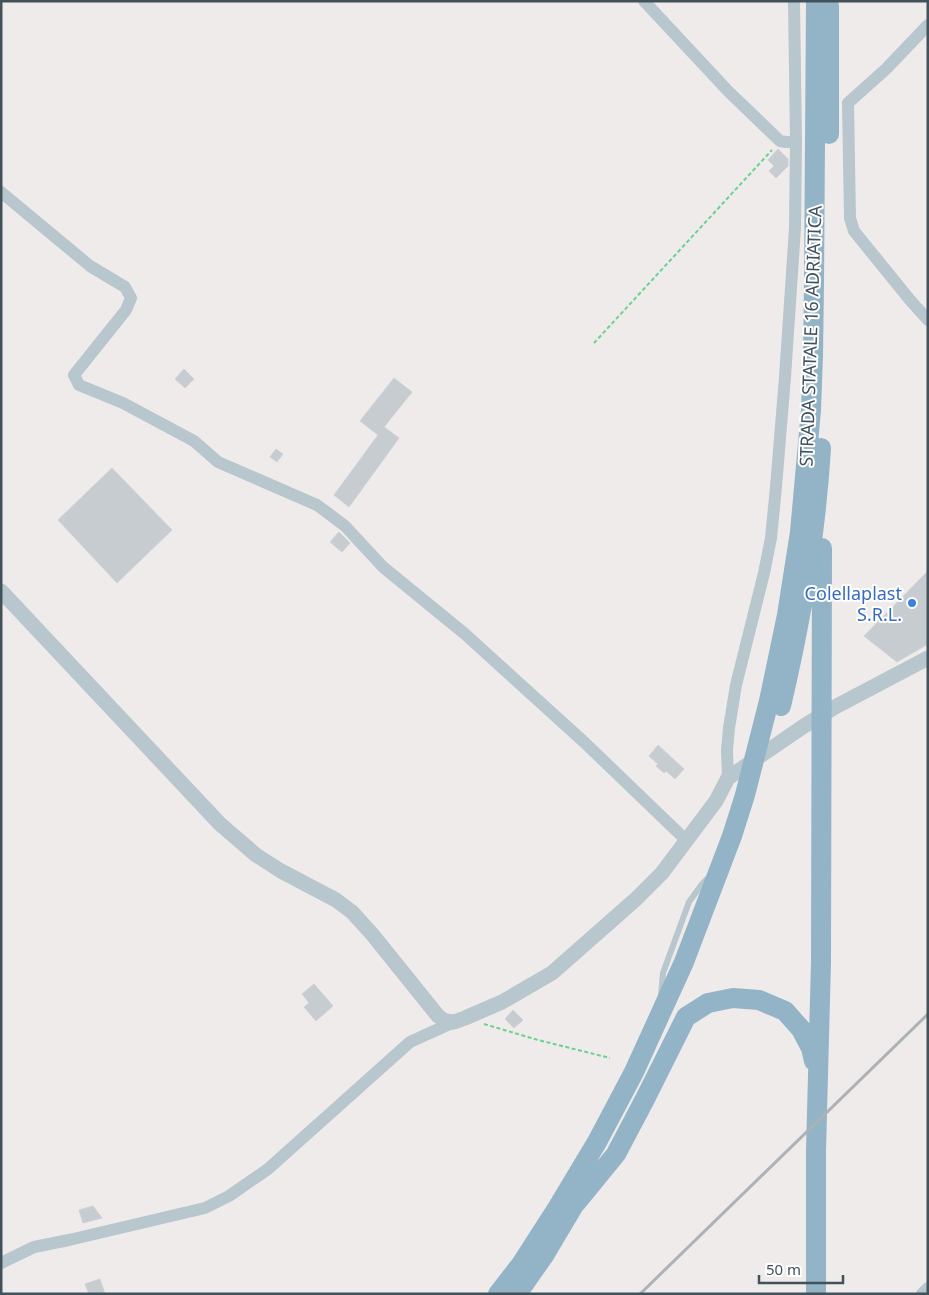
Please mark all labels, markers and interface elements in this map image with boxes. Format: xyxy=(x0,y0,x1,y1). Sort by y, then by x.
street label: STRADA STATALE 16 ADRIATICA xyxy=(793,205,827,467)
place label: Colellaplast S.R.L. xyxy=(805,581,902,626)
marker: Colellaplast S.R.L. xyxy=(906,597,918,609)
scale bar xyxy=(759,1252,843,1284)
text: 50 m xyxy=(766,1259,801,1279)

